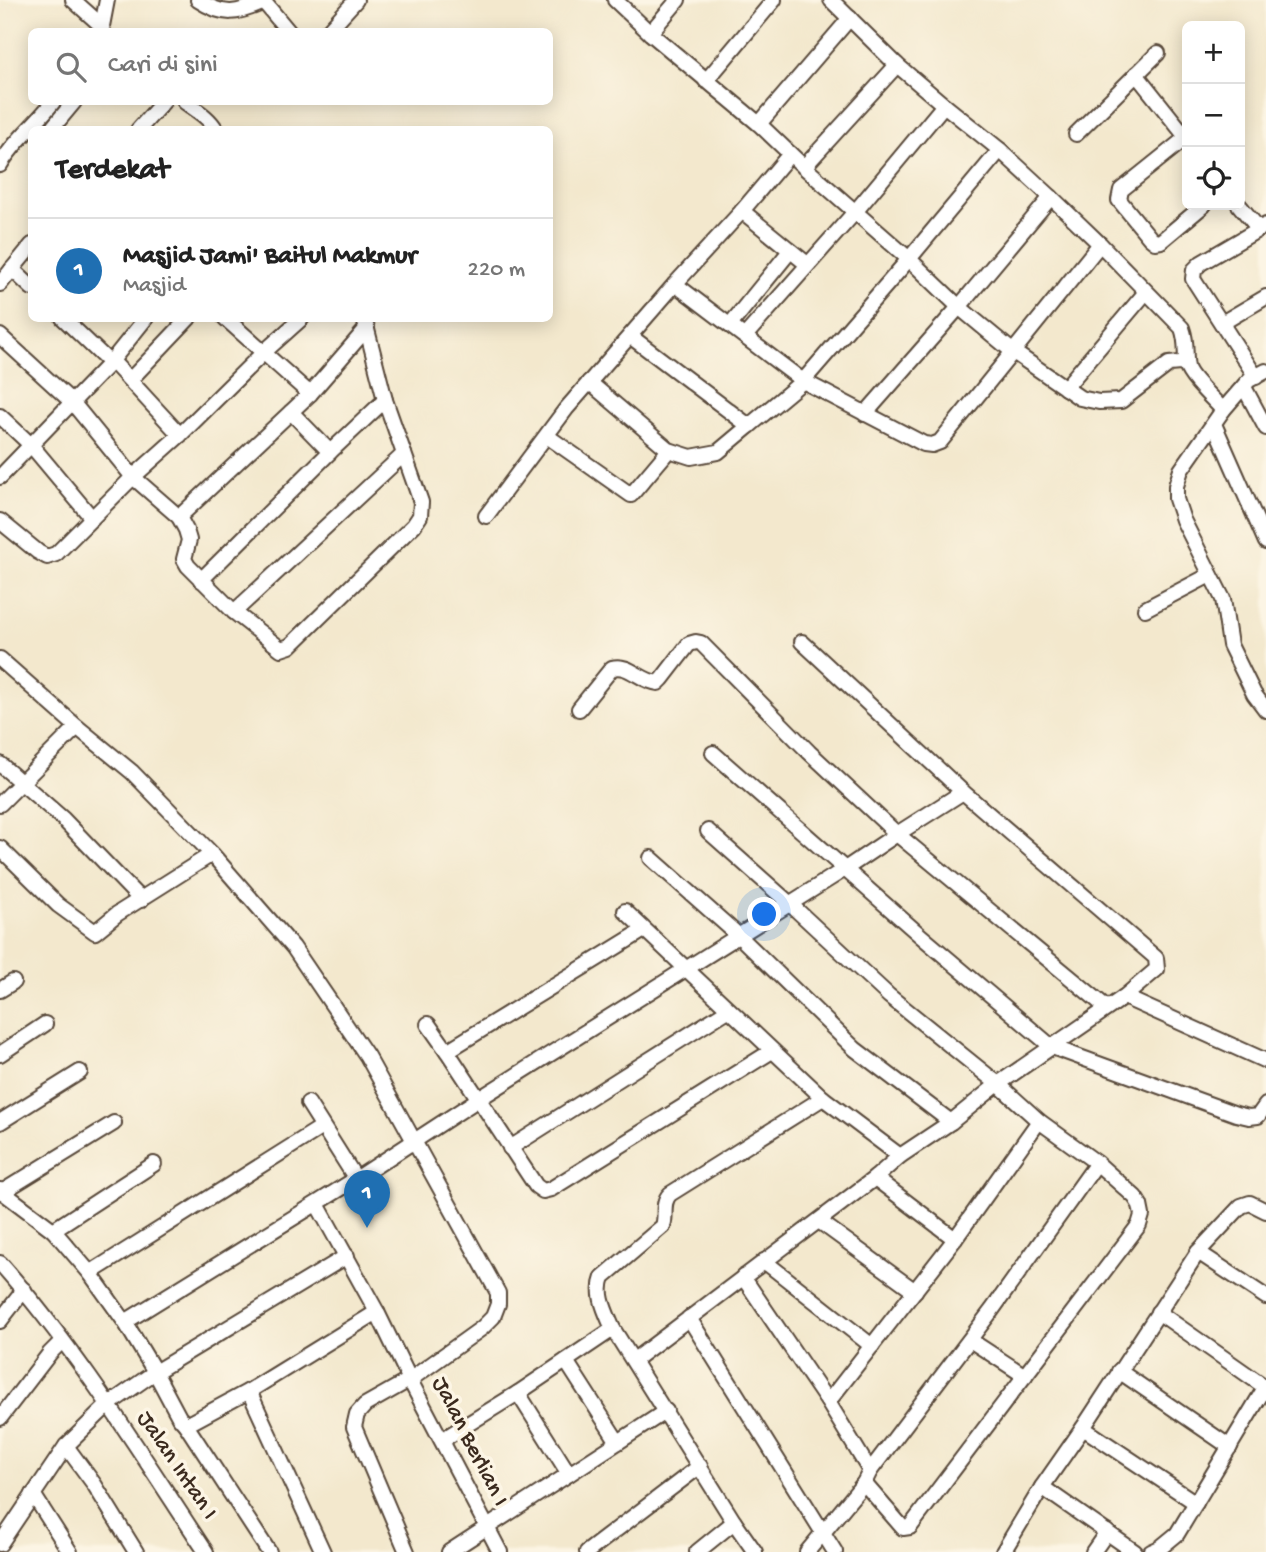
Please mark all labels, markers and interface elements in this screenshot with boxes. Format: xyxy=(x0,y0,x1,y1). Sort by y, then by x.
map controls xyxy=(1182,21,1245,210)
button: + xyxy=(1182,21,1245,84)
search box xyxy=(28,28,553,105)
icon: search xyxy=(52,48,90,86)
text: Cari di sini xyxy=(108,51,218,82)
button: − xyxy=(1182,84,1245,147)
button: locate xyxy=(1182,147,1245,210)
text: Terdekat xyxy=(56,154,169,189)
text: Masjid Jami' Baitul Makmur xyxy=(123,242,417,273)
text: 1 xyxy=(74,257,84,284)
text: 220 m xyxy=(468,257,525,284)
text: Masjid xyxy=(123,273,185,300)
your location xyxy=(747,897,781,931)
pin: 1 xyxy=(344,1170,390,1228)
street label: Jalan Berlian I xyxy=(424,1372,514,1512)
street label: Jalan Intan I xyxy=(129,1406,223,1526)

